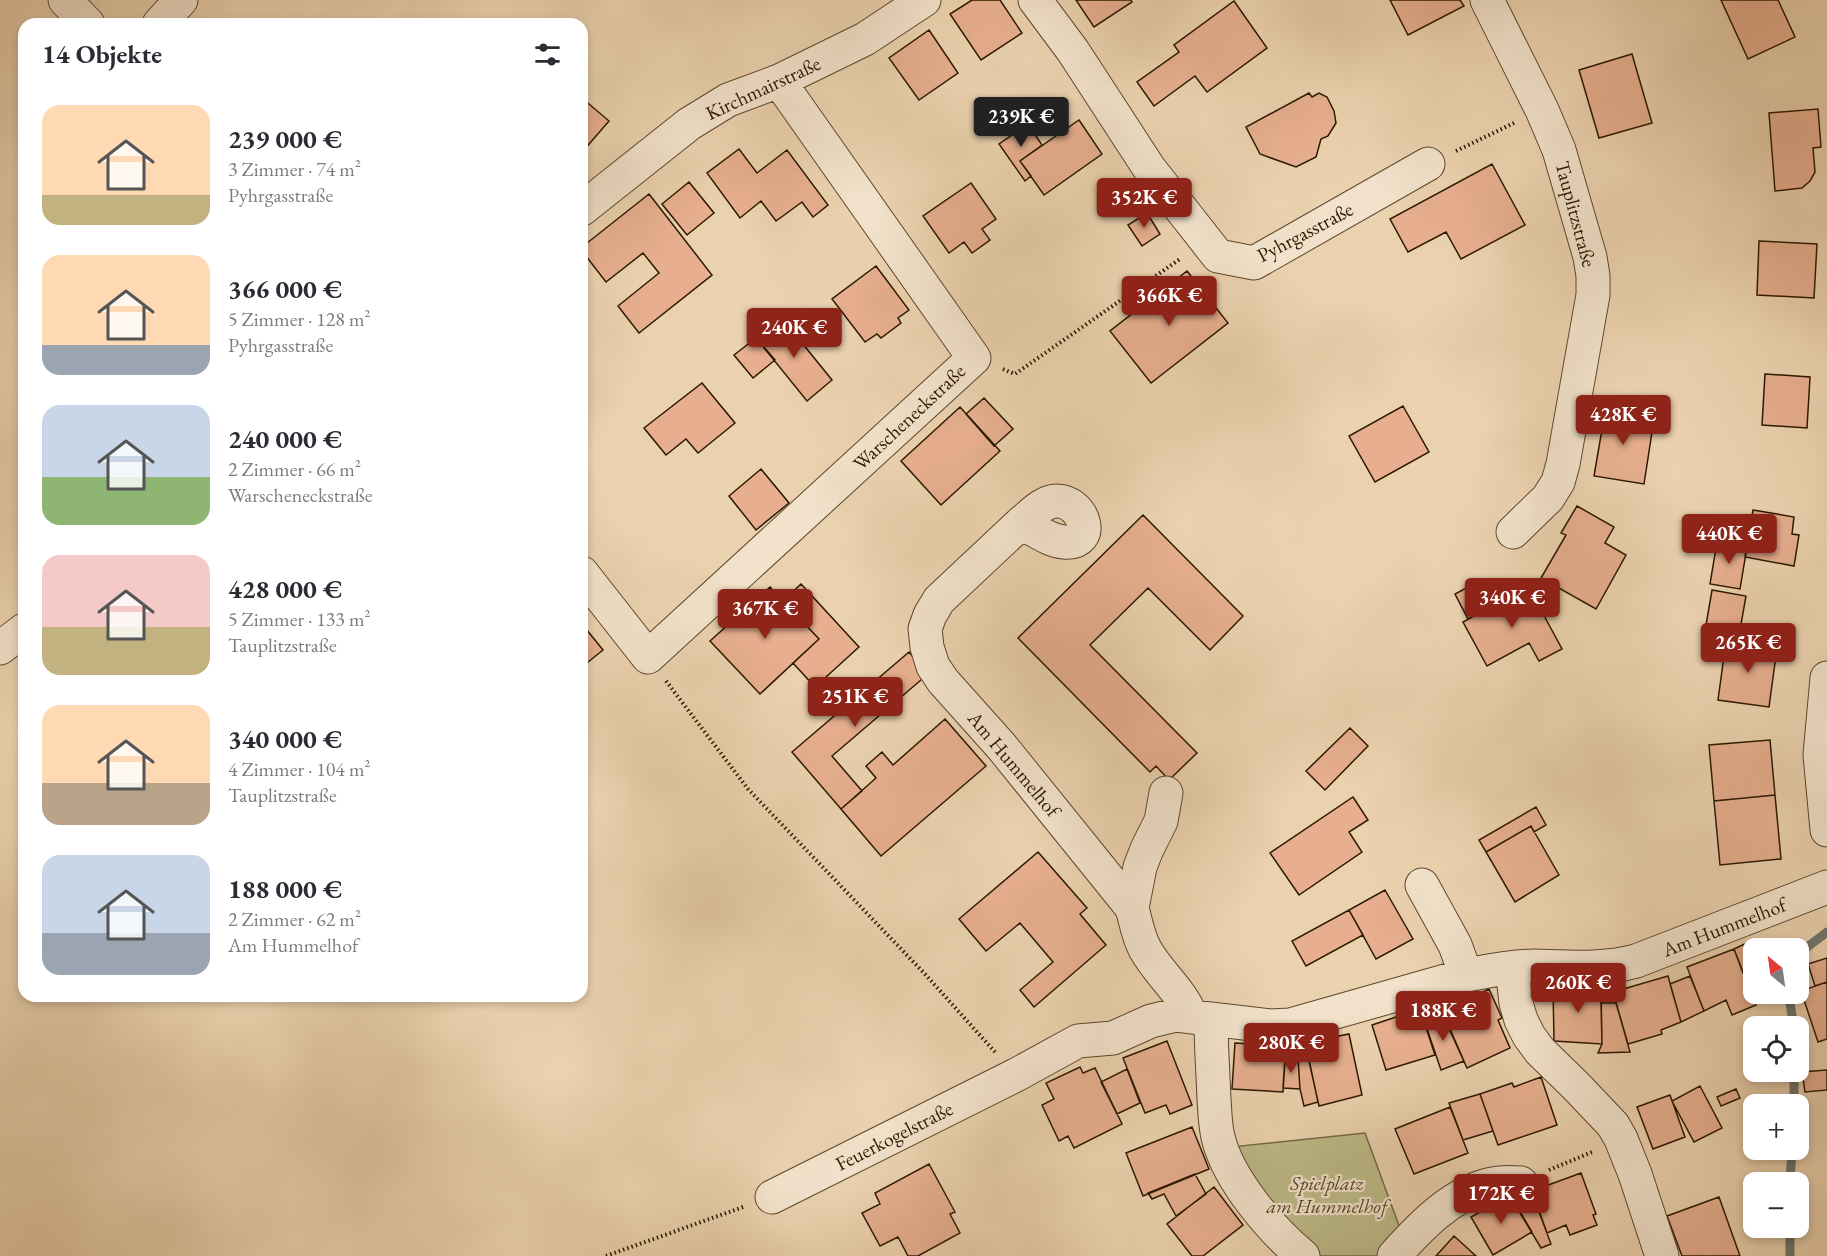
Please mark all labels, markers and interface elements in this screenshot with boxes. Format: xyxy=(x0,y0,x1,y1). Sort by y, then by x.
text: 14 Objekte xyxy=(42,37,162,71)
icon: filters xyxy=(531,38,564,71)
street label: Kirchmairstraße xyxy=(701,50,825,126)
pin: 239K € xyxy=(972,97,1070,148)
text: 239K € xyxy=(988,103,1054,129)
text: 239 000 € xyxy=(228,122,342,156)
icon: home xyxy=(90,129,162,201)
text: 3 Zimmer · 74 m² xyxy=(228,156,361,182)
street label: Tauplitzstraße xyxy=(1549,158,1603,270)
pin: 352K € xyxy=(1095,178,1193,229)
text: Pyhrgasstraße xyxy=(228,182,333,208)
text: 352K € xyxy=(1111,184,1177,210)
street label: Pyhrgasstraße xyxy=(1252,196,1358,268)
text: 366 000 € xyxy=(228,272,342,306)
pin: 366K € xyxy=(1120,276,1218,327)
icon: home xyxy=(90,279,162,351)
text: 366K € xyxy=(1136,282,1202,308)
text: 5 Zimmer · 128 m² xyxy=(228,306,371,332)
pin: 240K € xyxy=(745,308,843,359)
text: 240K € xyxy=(761,314,827,340)
text: Pyhrgasstraße xyxy=(228,332,333,358)
street label: Warscheneckstraße xyxy=(847,358,971,476)
pin: 428K € xyxy=(1574,395,1672,446)
text: 428K € xyxy=(1590,401,1656,427)
text: 240 000 € xyxy=(228,422,342,456)
icon: home xyxy=(90,429,162,501)
text: 2 Zimmer · 66 m² xyxy=(228,456,361,482)
text: Warscheneckstraße xyxy=(228,482,373,508)
pin: 440K € xyxy=(1680,514,1778,565)
text: 440K € xyxy=(1696,520,1762,546)
text: 428 000 € xyxy=(228,572,342,606)
pin: 340K € xyxy=(1463,578,1561,629)
icon: home xyxy=(90,579,162,651)
text: 340K € xyxy=(1479,584,1545,610)
pin: 367K € xyxy=(716,589,814,640)
text: 367K € xyxy=(732,595,798,621)
text: 5 Zimmer · 133 m² xyxy=(228,606,371,632)
pin: 265K € xyxy=(1699,623,1797,674)
text: 265K € xyxy=(1715,629,1781,655)
text: Tauplitzstraße xyxy=(228,632,337,658)
pin: 251K € xyxy=(806,677,904,728)
text: 251K € xyxy=(822,683,888,709)
street label: Am Hummelhof xyxy=(961,705,1068,824)
text: 340 000 € xyxy=(228,722,342,756)
icon: home xyxy=(90,729,162,801)
text: 4 Zimmer · 104 m² xyxy=(228,756,371,782)
text: Tauplitzstraße xyxy=(228,782,337,808)
text: 188 000 € xyxy=(228,872,342,906)
icon: home xyxy=(90,879,162,951)
street label: Am Hummelhof xyxy=(1658,891,1792,963)
text: 2 Zimmer · 62 m² xyxy=(228,906,361,932)
text: Am Hummelhof xyxy=(228,932,358,958)
north arrow xyxy=(1743,938,1809,1004)
map controls xyxy=(1743,938,1809,1238)
pin: 260K € xyxy=(1529,963,1627,1014)
text: 260K € xyxy=(1545,969,1611,995)
pin: 188K € xyxy=(1394,991,1492,1042)
text: 188K € xyxy=(1410,997,1476,1023)
button: locate xyxy=(1743,1016,1809,1082)
pin: 280K € xyxy=(1242,1023,1340,1074)
text: 280K € xyxy=(1258,1029,1324,1055)
button: + xyxy=(1743,1094,1809,1160)
street label: Feuerkogelstraße xyxy=(831,1095,957,1177)
park label: Spielplatz am Hummelhof xyxy=(1266,1170,1392,1219)
button: − xyxy=(1743,1172,1809,1238)
pin: 172K € xyxy=(1452,1174,1550,1225)
text: 172K € xyxy=(1468,1180,1534,1206)

